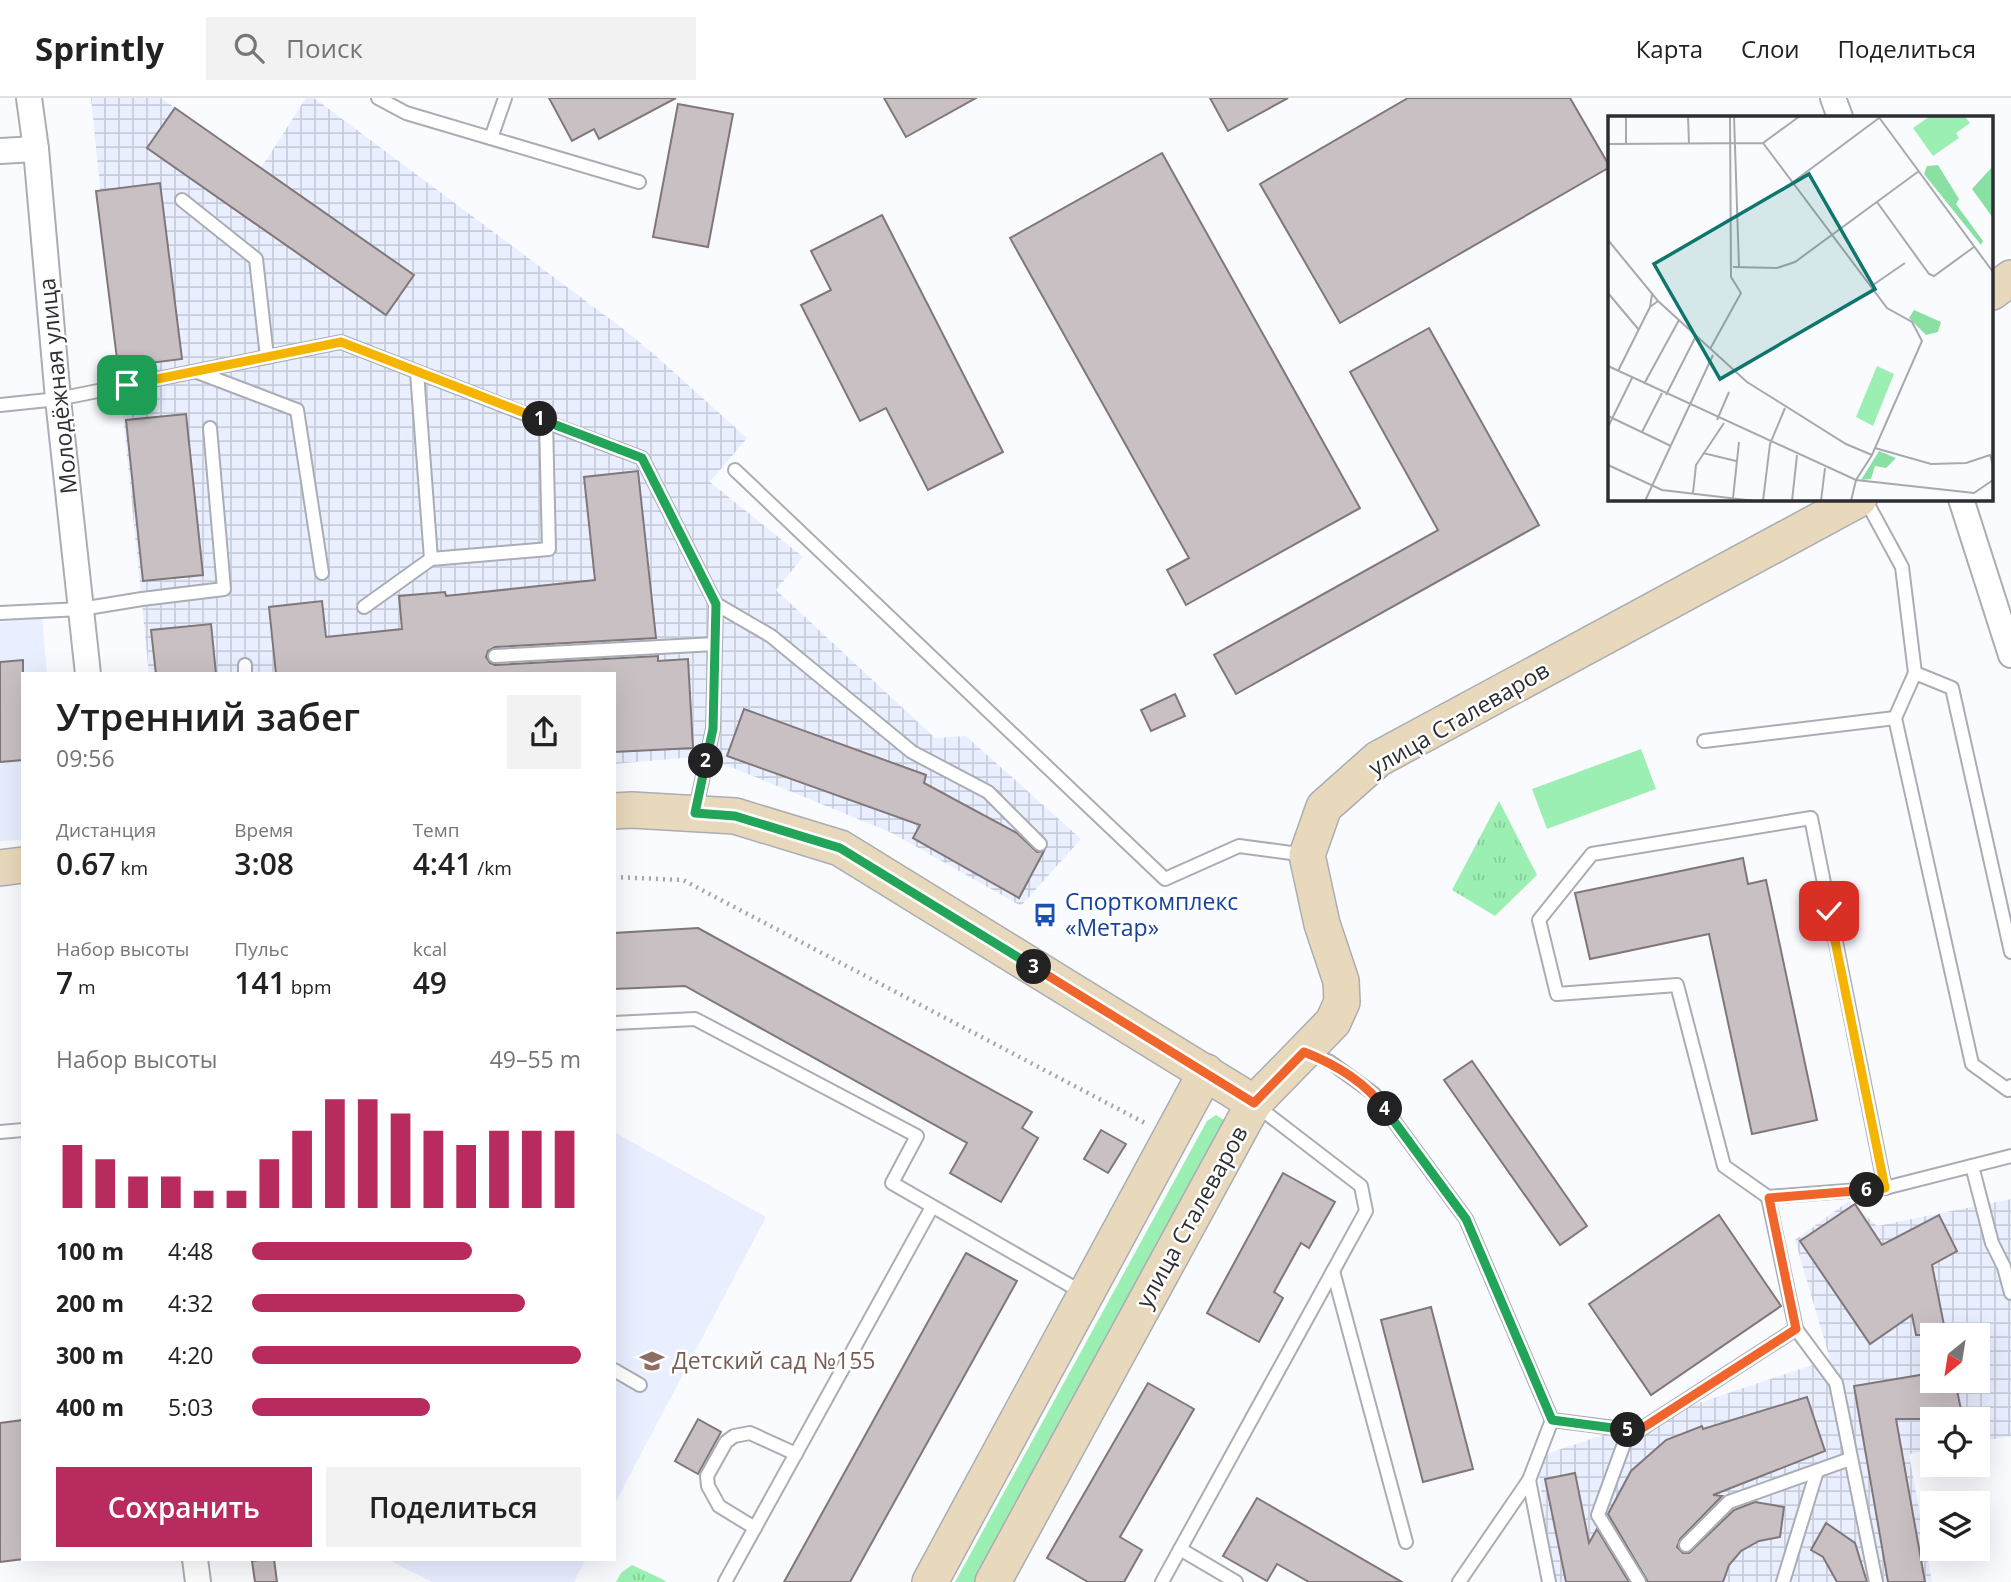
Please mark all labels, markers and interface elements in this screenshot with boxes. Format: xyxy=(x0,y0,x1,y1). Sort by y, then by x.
search box xyxy=(206,17,696,80)
text: Sprintly xyxy=(35,26,164,71)
icon: search xyxy=(230,29,268,67)
text: Поиск xyxy=(286,30,363,66)
text: Карта xyxy=(1636,32,1703,65)
text: Слои xyxy=(1741,32,1800,65)
text: Поделиться xyxy=(1838,32,1976,65)
inset map xyxy=(1608,116,1994,500)
street label: Молодёжная улица xyxy=(30,276,84,496)
pin xyxy=(97,355,157,415)
icon: arrive xyxy=(108,366,146,404)
pin: 1 xyxy=(522,402,558,436)
text: 1 xyxy=(534,405,545,431)
street label: улица Сталеваров xyxy=(1362,653,1555,783)
text: Утренний забег xyxy=(56,690,360,742)
button: share xyxy=(507,695,581,769)
text: 09:56 xyxy=(56,742,115,774)
pin: 2 xyxy=(688,744,724,778)
text: 2 xyxy=(700,747,711,773)
text: Дистанция xyxy=(56,817,156,843)
text: Время xyxy=(234,817,293,843)
text: Темп xyxy=(413,817,460,843)
text: 0.67 xyxy=(56,843,116,884)
text: 3:08 xyxy=(234,843,294,884)
text: 4:41 xyxy=(413,843,472,884)
text: km xyxy=(116,855,148,881)
text: /km xyxy=(472,855,512,881)
pin xyxy=(1799,881,1859,941)
place label: Спорткомплекс «Метар» xyxy=(1065,885,1238,943)
icon: check xyxy=(1810,892,1848,930)
bus stop icon: Спорткомплекс «Метар» xyxy=(1031,901,1059,929)
text: Набор высоты xyxy=(56,936,189,962)
text: Пульс xyxy=(234,936,289,962)
text: kcal xyxy=(413,936,447,962)
pin: 3 xyxy=(1016,950,1052,984)
text: 3 xyxy=(1028,953,1039,979)
text: 7 xyxy=(56,962,73,1003)
text: 141 xyxy=(234,962,286,1003)
text: 49 xyxy=(413,962,447,1003)
text: m xyxy=(73,974,96,1000)
text: bpm xyxy=(286,974,332,1000)
text: Набор высоты xyxy=(56,1043,218,1075)
text: 49–55 m xyxy=(490,1043,581,1075)
pin: 4 xyxy=(1368,1091,1402,1126)
text: 4 xyxy=(1379,1095,1390,1121)
street label: улица Сталеваров xyxy=(1128,1120,1255,1313)
pin: 6 xyxy=(1850,1172,1884,1208)
text: 6 xyxy=(1861,1176,1872,1202)
text: 100 m xyxy=(56,1235,124,1267)
text: 4:48 xyxy=(168,1235,214,1267)
text: 200 m xyxy=(56,1287,124,1319)
text: 4:32 xyxy=(168,1287,214,1319)
north arrow xyxy=(1920,1323,1990,1393)
map controls xyxy=(1920,1323,1990,1561)
text: 300 m xyxy=(56,1339,124,1371)
text: 4:20 xyxy=(168,1339,214,1371)
place label: Детский сад №155 xyxy=(672,1344,875,1376)
school or university icon: Детский сад №155 xyxy=(638,1347,666,1375)
text: 400 m xyxy=(56,1391,124,1423)
text: 5:03 xyxy=(168,1391,214,1423)
button: locate xyxy=(1920,1407,1990,1477)
pin: 5 xyxy=(1610,1412,1646,1448)
text: 5 xyxy=(1622,1416,1633,1442)
button: Сохранить xyxy=(56,1467,312,1547)
button: Поделиться xyxy=(326,1467,581,1547)
button: layers xyxy=(1920,1491,1990,1561)

